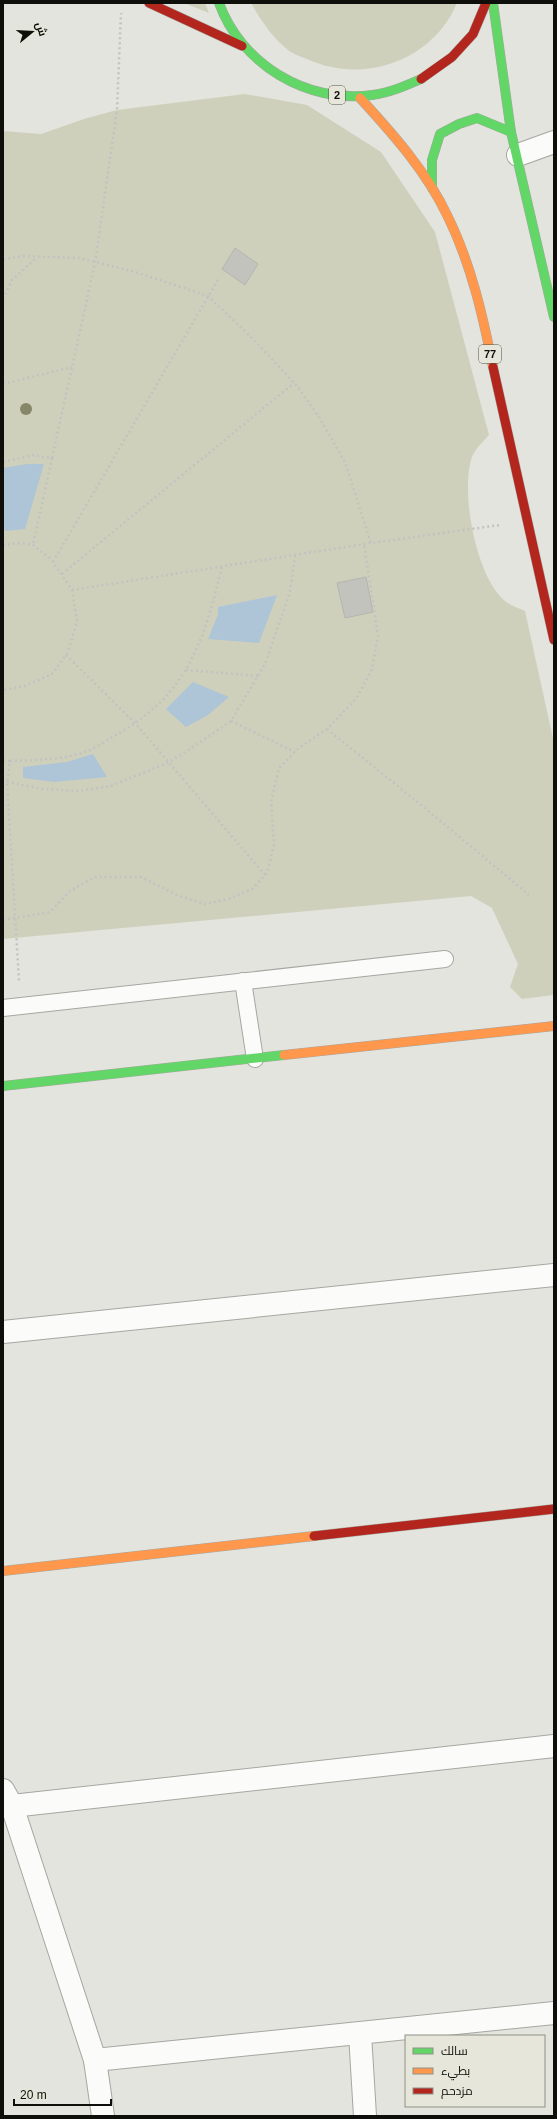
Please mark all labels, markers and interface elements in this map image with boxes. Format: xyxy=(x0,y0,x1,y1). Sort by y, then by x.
north arrow xyxy=(12,12,52,52)
text: ش xyxy=(33,20,49,38)
road number: 2 xyxy=(329,86,345,104)
road number: 77 xyxy=(479,345,501,363)
legend xyxy=(405,2035,545,2107)
text: سالك xyxy=(441,2044,468,2058)
text: بطيء xyxy=(441,2064,470,2081)
scale bar xyxy=(14,2081,111,2107)
text: مزدحم xyxy=(441,2084,473,2099)
text: 20 m xyxy=(20,2088,47,2102)

